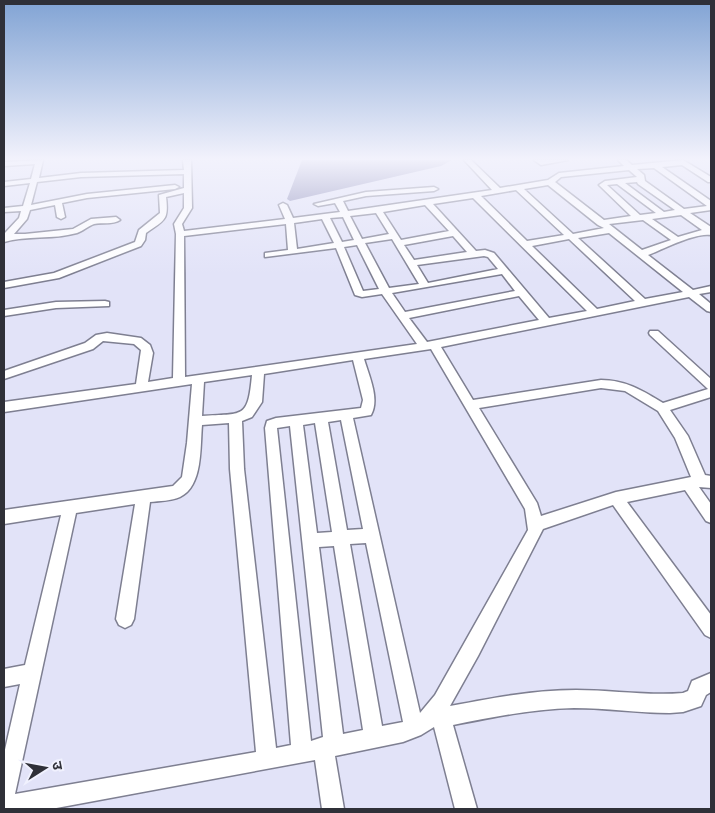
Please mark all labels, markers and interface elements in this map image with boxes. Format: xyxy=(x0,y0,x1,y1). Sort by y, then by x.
north arrow xyxy=(20,743,70,793)
text: उ xyxy=(48,760,68,772)

